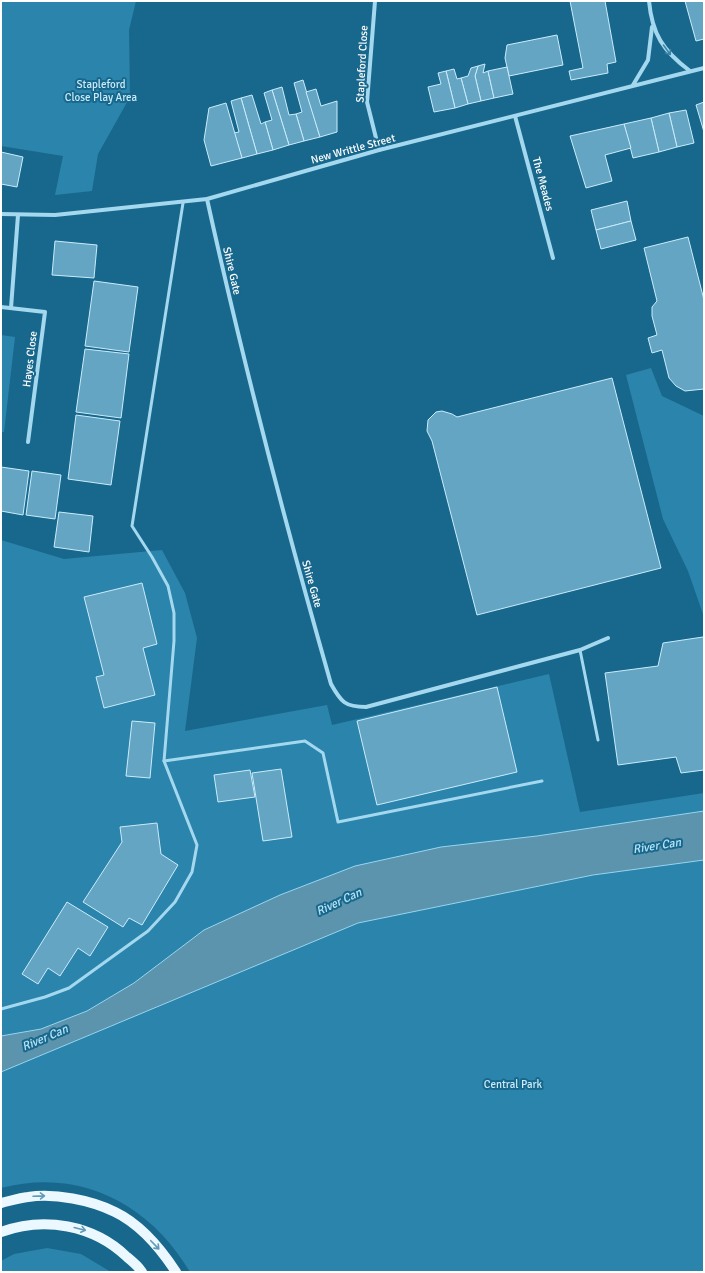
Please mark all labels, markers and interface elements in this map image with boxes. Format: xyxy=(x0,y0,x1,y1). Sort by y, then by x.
street label: Stapleford Close xyxy=(353,25,371,103)
one-way arrow xyxy=(662,44,671,55)
park label: Stapleford Close Play Area xyxy=(65,78,138,104)
street label: New Writtle Street xyxy=(309,131,397,167)
street label: The Meades xyxy=(530,156,556,213)
street label: Shire Gate xyxy=(220,246,244,296)
street label: Hayes Close xyxy=(20,330,40,388)
street label: Shire Gate xyxy=(299,559,325,609)
water label: River Can xyxy=(632,835,683,857)
water label: River Can xyxy=(314,885,365,919)
water label: River Can xyxy=(20,1021,71,1054)
park label: Central Park xyxy=(484,1078,543,1091)
one-way arrow xyxy=(32,1193,45,1200)
one-way arrow xyxy=(73,1226,86,1234)
one-way arrow xyxy=(150,1240,160,1250)

